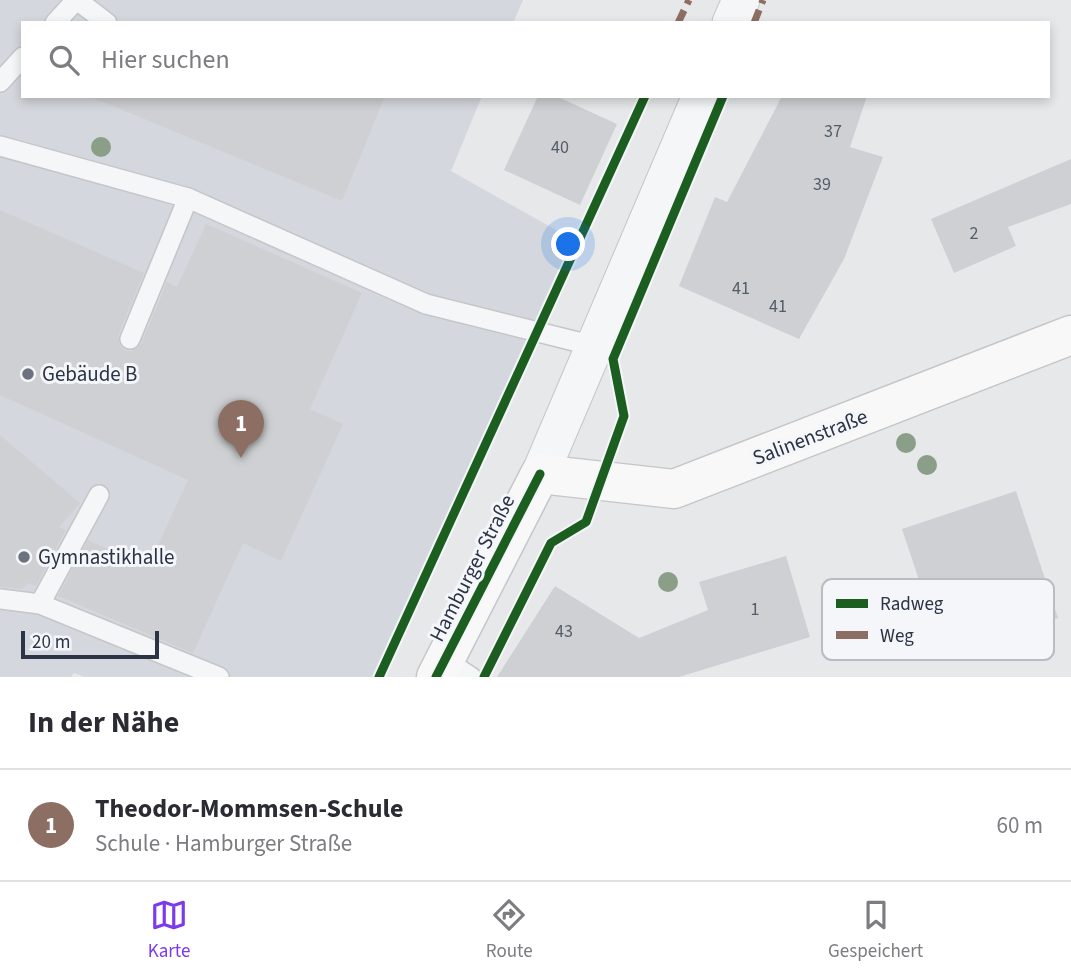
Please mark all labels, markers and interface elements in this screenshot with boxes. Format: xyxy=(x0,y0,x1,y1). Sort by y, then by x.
search box xyxy=(21,21,1050,98)
icon: search xyxy=(45,41,83,79)
text: Hier suchen xyxy=(101,41,230,78)
house number: 37 xyxy=(824,119,842,144)
house number: 40 xyxy=(551,135,569,160)
house number: 39 xyxy=(813,172,831,197)
house number: 2 xyxy=(970,221,979,246)
your location xyxy=(551,227,585,261)
house number: 41 xyxy=(732,276,750,301)
house number: 41 xyxy=(769,294,787,319)
place label: Gebäude B xyxy=(42,359,137,389)
marker: Gebäude B xyxy=(20,366,36,382)
pin: 1 xyxy=(218,400,264,458)
street label: Salinenstraße xyxy=(748,401,872,473)
street label: Hamburger Straße xyxy=(422,489,522,647)
place label: Gymnastikhalle xyxy=(38,542,174,572)
marker: Gymnastikhalle xyxy=(16,549,32,565)
legend xyxy=(822,579,1054,660)
text: Radweg xyxy=(880,591,944,618)
house number: 1 xyxy=(751,597,759,622)
house number: 43 xyxy=(555,619,573,644)
text: Weg xyxy=(880,623,914,650)
scale bar xyxy=(21,628,159,660)
text: 20 m xyxy=(32,629,70,656)
text: In der Nähe xyxy=(28,701,179,744)
text: Theodor-Mommsen-Schule xyxy=(95,790,404,827)
text: 1 xyxy=(45,809,57,842)
text: 60 m xyxy=(996,809,1043,842)
text: Schule · Hamburger Straße xyxy=(95,827,352,860)
tab: Karte xyxy=(148,896,190,965)
tab: Route xyxy=(486,896,533,965)
tab: Gespeichert xyxy=(828,896,923,965)

